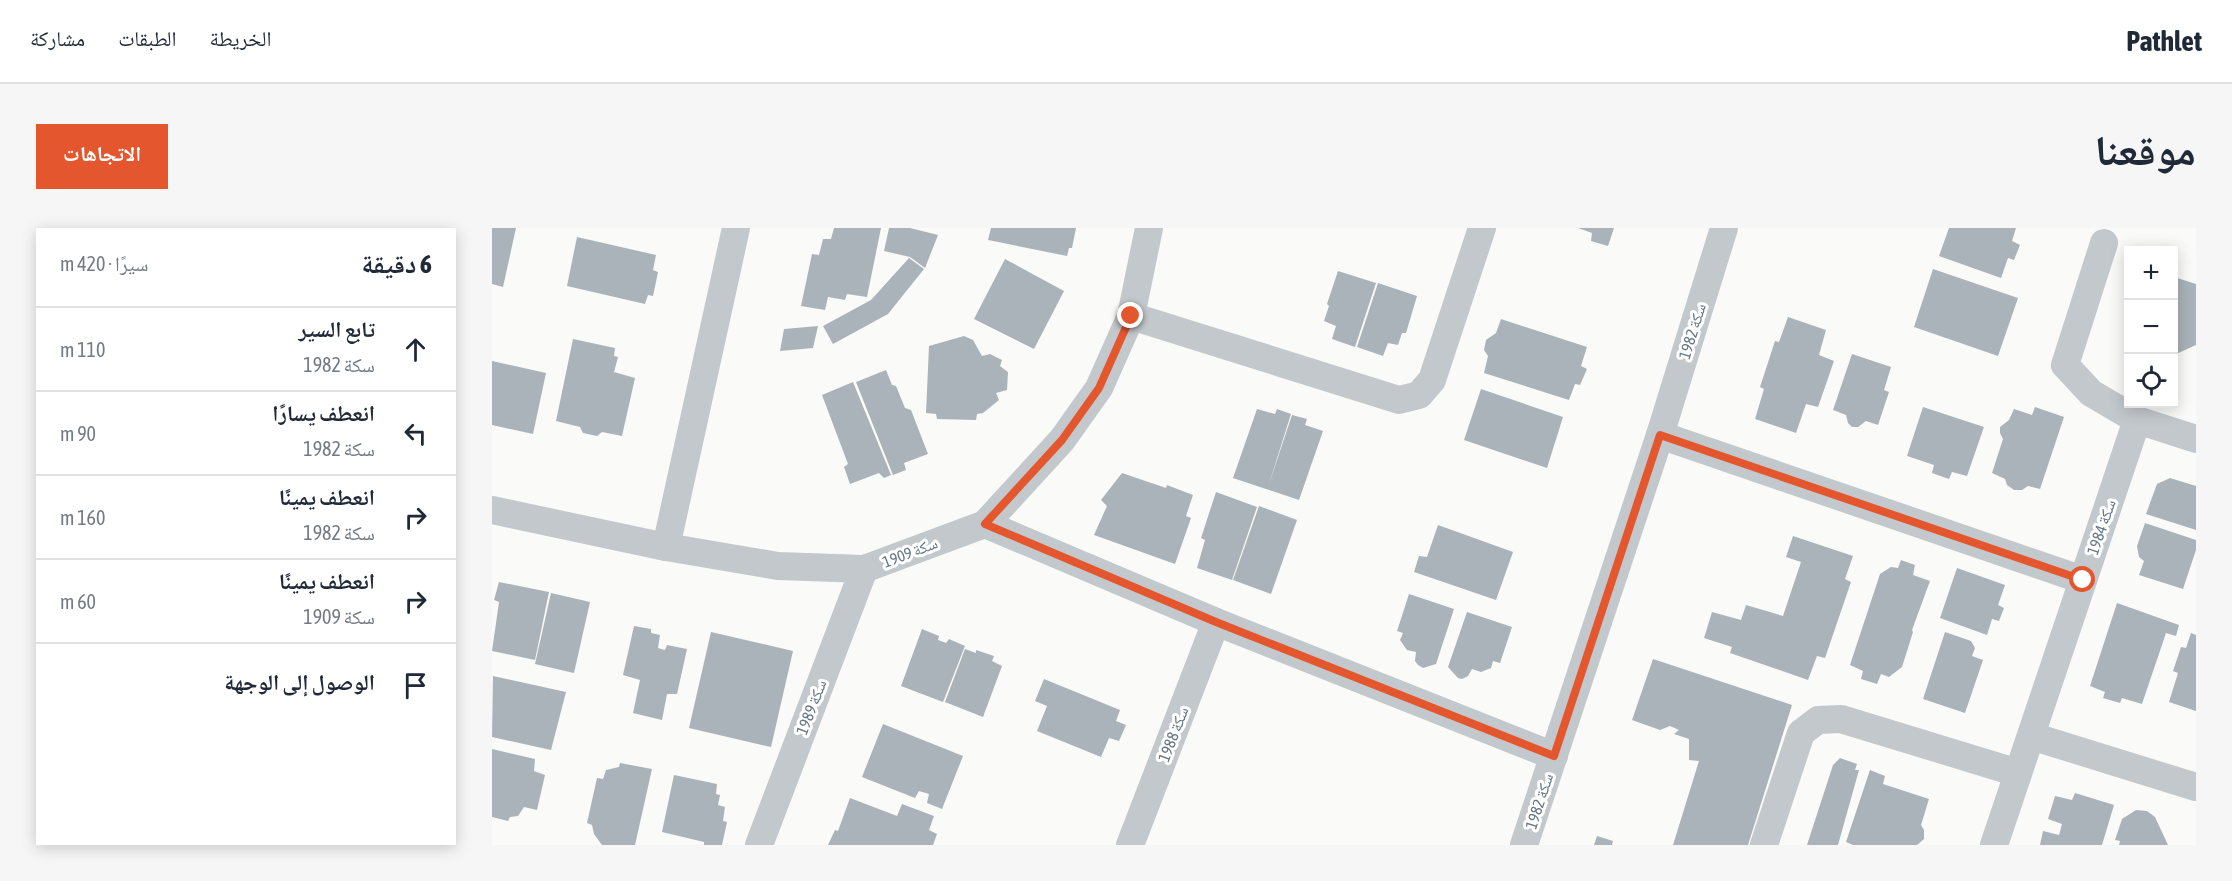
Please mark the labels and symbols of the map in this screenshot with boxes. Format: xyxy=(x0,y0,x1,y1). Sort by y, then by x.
street label: سكة 1982 xyxy=(1675,301,1709,361)
route end xyxy=(1117,302,1143,328)
street label: سكة 1984 xyxy=(2083,497,2119,557)
street label: سكة 1909 xyxy=(880,533,940,571)
route start xyxy=(2069,566,2095,592)
street label: سكة 1989 xyxy=(792,677,830,737)
street label: سكة 1988 xyxy=(1154,704,1192,764)
street label: سكة 1982 xyxy=(1522,771,1556,831)

